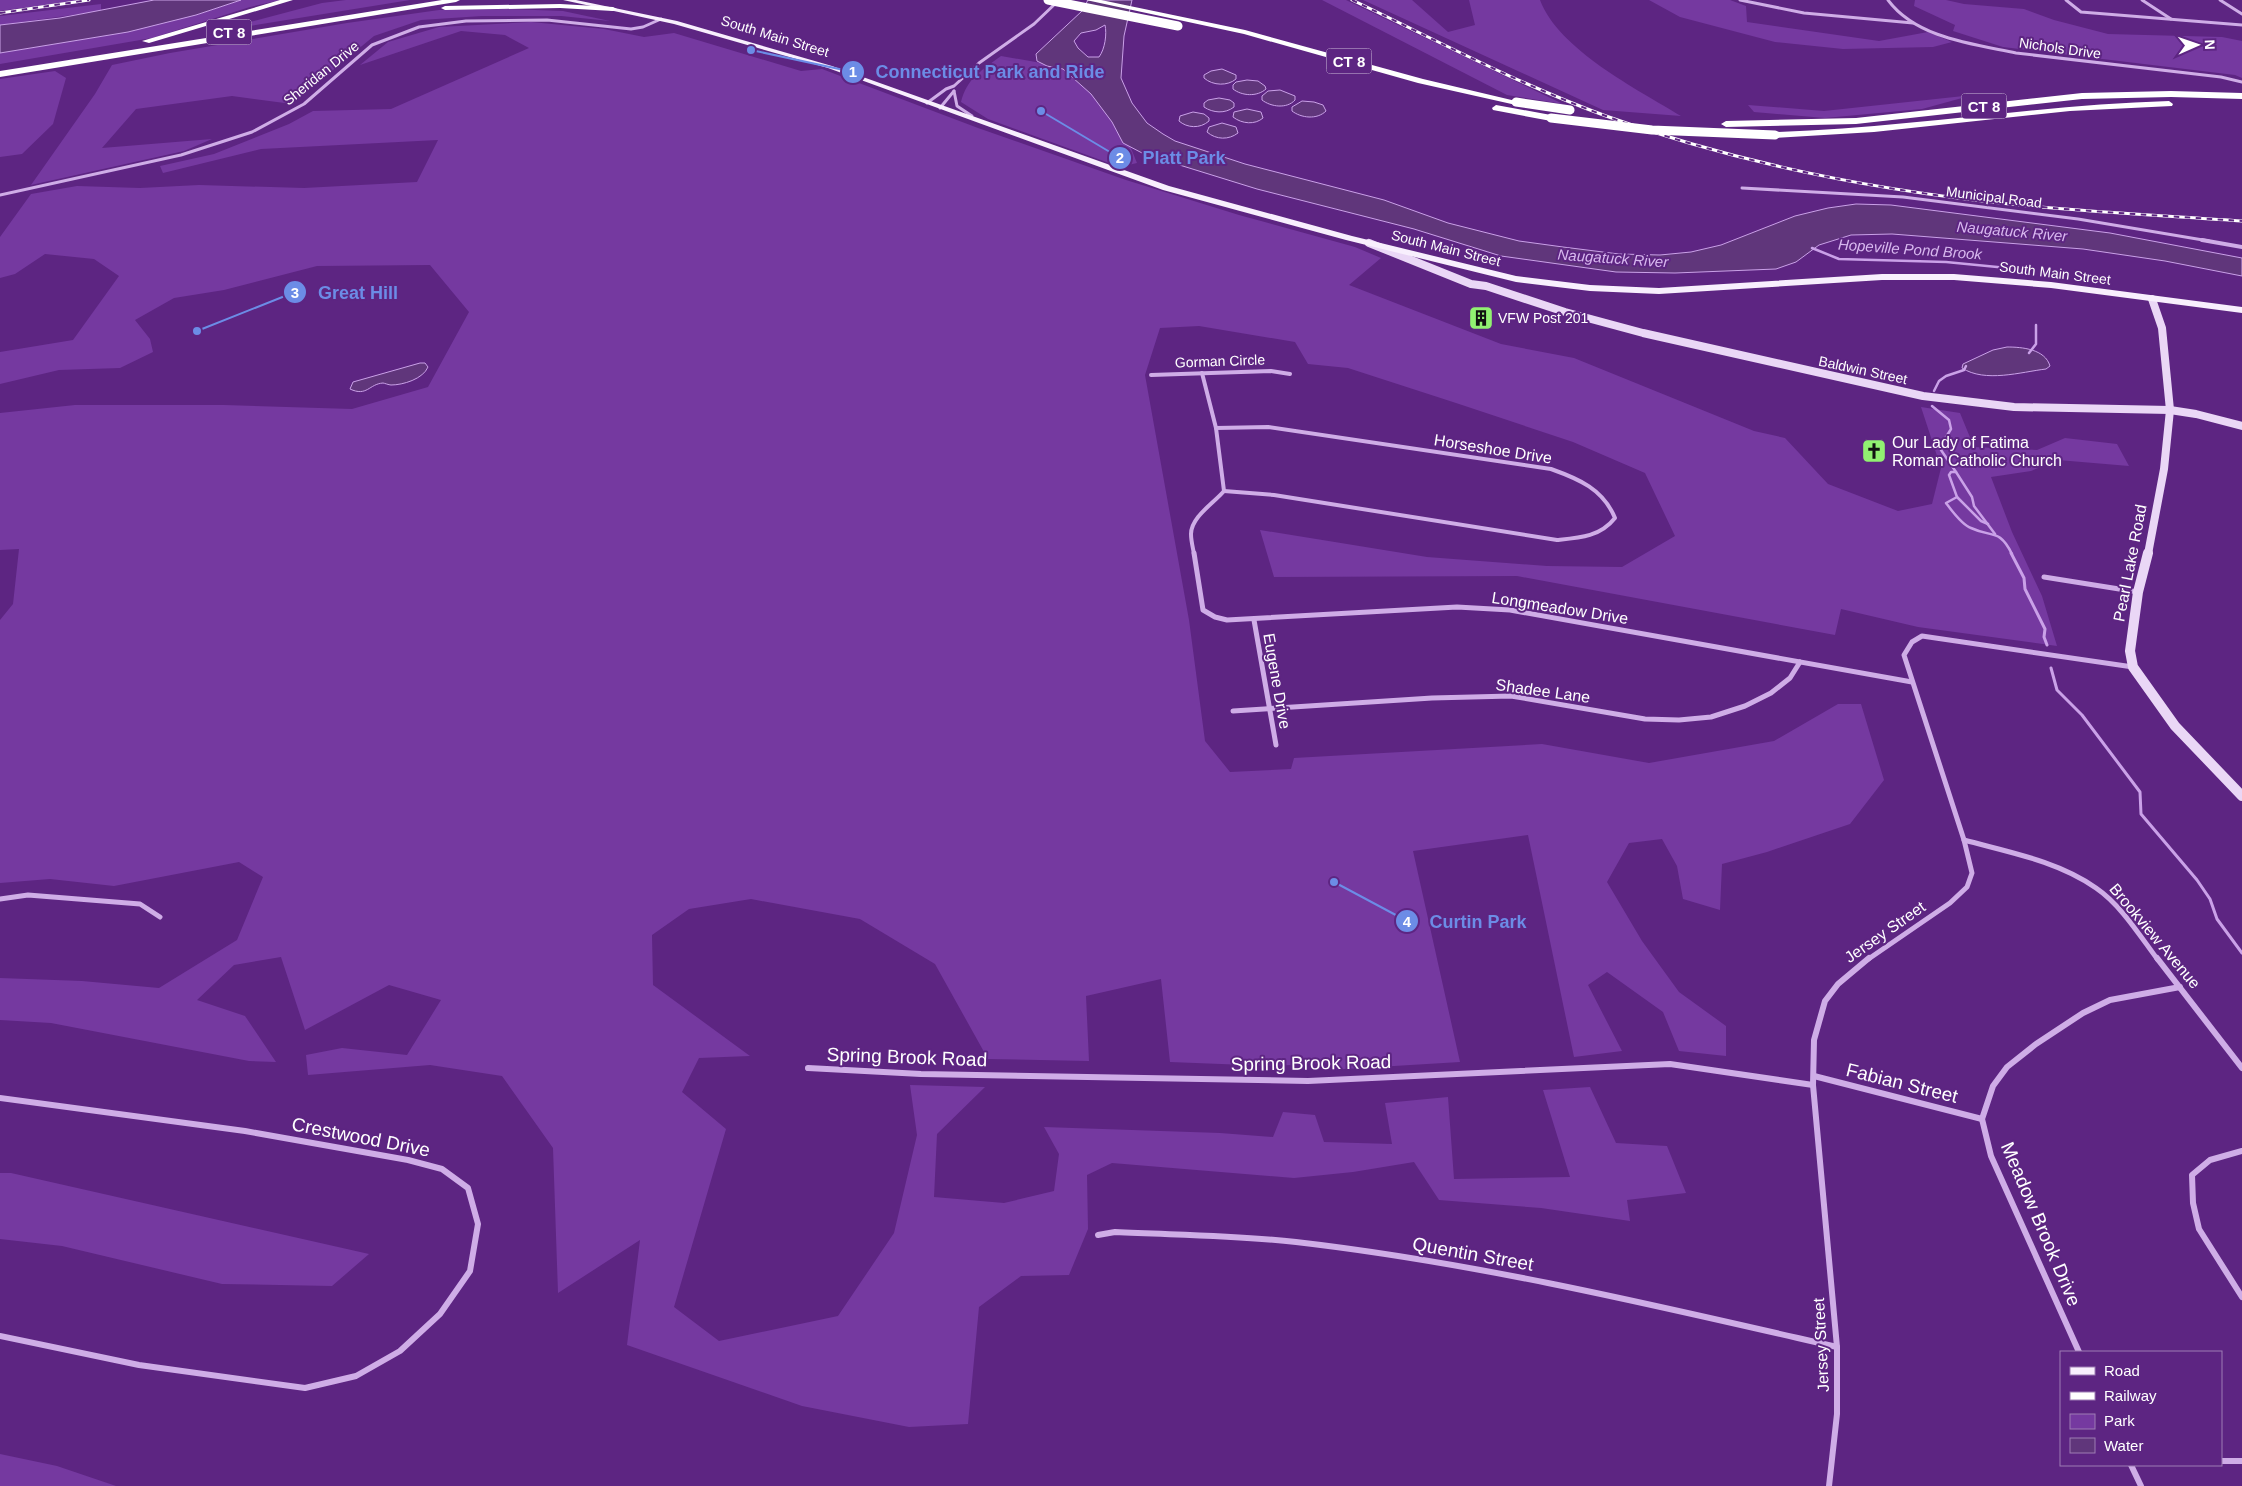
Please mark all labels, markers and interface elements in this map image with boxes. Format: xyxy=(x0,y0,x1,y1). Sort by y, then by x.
street label: South Main Street xyxy=(719,12,831,60)
road number: CT 8 xyxy=(206,20,252,44)
north arrow xyxy=(2172,20,2222,70)
street label: Nichols Drive xyxy=(2018,34,2102,62)
street label: Sheridan Drive xyxy=(280,38,362,108)
text: N xyxy=(2202,39,2218,50)
road number: CT 8 xyxy=(1326,48,1372,74)
callout: Connecticut Park and Ride xyxy=(841,56,1115,89)
text: Connecticut Park and Ride xyxy=(875,62,1105,82)
text: 1 xyxy=(849,63,857,80)
road number: CT 8 xyxy=(1962,94,2006,118)
callout: Platt Park xyxy=(1107,141,1235,174)
text: Platt Park xyxy=(1142,148,1227,168)
text: 2 xyxy=(1116,149,1124,166)
street label: Municipal Road xyxy=(1945,183,2043,211)
water label: Naugatuck River xyxy=(1956,218,2069,244)
street label: South Main Street xyxy=(1390,227,1502,269)
water label: Hopeville Pond Brook xyxy=(1837,235,1984,263)
water label: Naugatuck River xyxy=(1557,246,1670,270)
street label: South Main Street xyxy=(1998,258,2112,288)
callout: Great Hill xyxy=(283,276,408,309)
text: Great Hill xyxy=(318,283,398,303)
text: 3 xyxy=(291,284,299,301)
building icon: VFW Post 201 xyxy=(1468,305,1494,331)
place label: VFW Post 201 xyxy=(1498,310,1588,326)
street label: Gorman Circle xyxy=(1175,351,1266,371)
street label: Baldwin Street xyxy=(1817,353,1909,387)
street label: Horseshoe Drive xyxy=(1433,431,1553,467)
place label: Our Lady of Fatima Roman Catholic Church xyxy=(1892,434,2062,469)
church icon: Our Lady of Fatima Roman Catholic Church xyxy=(1861,438,1887,464)
street label: Pearl Lake Road xyxy=(2110,503,2150,623)
street label: Longmeadow Drive xyxy=(1491,589,1630,627)
street label: Eugene Drive xyxy=(1260,632,1294,730)
street label: Shadee Lane xyxy=(1495,676,1591,706)
street label: Brookview Avenue xyxy=(2106,880,2204,992)
street label: Jersey Street xyxy=(1842,898,1929,966)
callout: Curtin Park xyxy=(1394,905,1536,938)
text: Curtin Park xyxy=(1429,912,1527,932)
text: 4 xyxy=(1403,913,1412,930)
street label: Spring Brook Road xyxy=(826,1044,988,1070)
street label: Spring Brook Road xyxy=(1231,1051,1391,1075)
street label: Fabian Street xyxy=(1844,1059,1961,1107)
street label: Crestwood Drive xyxy=(290,1113,432,1161)
street label: Meadow Brook Drive xyxy=(1997,1139,2085,1309)
street label: Quentin Street xyxy=(1411,1233,1536,1275)
street label: Jersey Street xyxy=(1810,1297,1832,1393)
legend xyxy=(2060,1351,2222,1466)
text: Road xyxy=(2104,1362,2140,1379)
text: Railway xyxy=(2104,1387,2157,1404)
text: Park xyxy=(2104,1412,2135,1429)
text: Water xyxy=(2104,1437,2143,1454)

